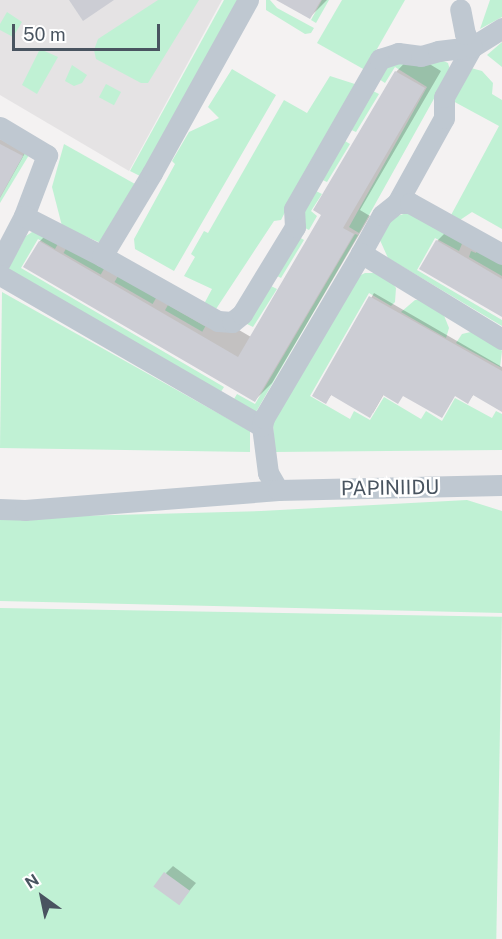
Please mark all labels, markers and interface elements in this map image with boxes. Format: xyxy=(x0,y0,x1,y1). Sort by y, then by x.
scale bar xyxy=(15,12,164,50)
text: 50 m xyxy=(23,24,66,45)
street label: PAPINIIDU xyxy=(341,475,439,501)
north arrow xyxy=(12,867,72,927)
text: N xyxy=(21,870,42,893)

